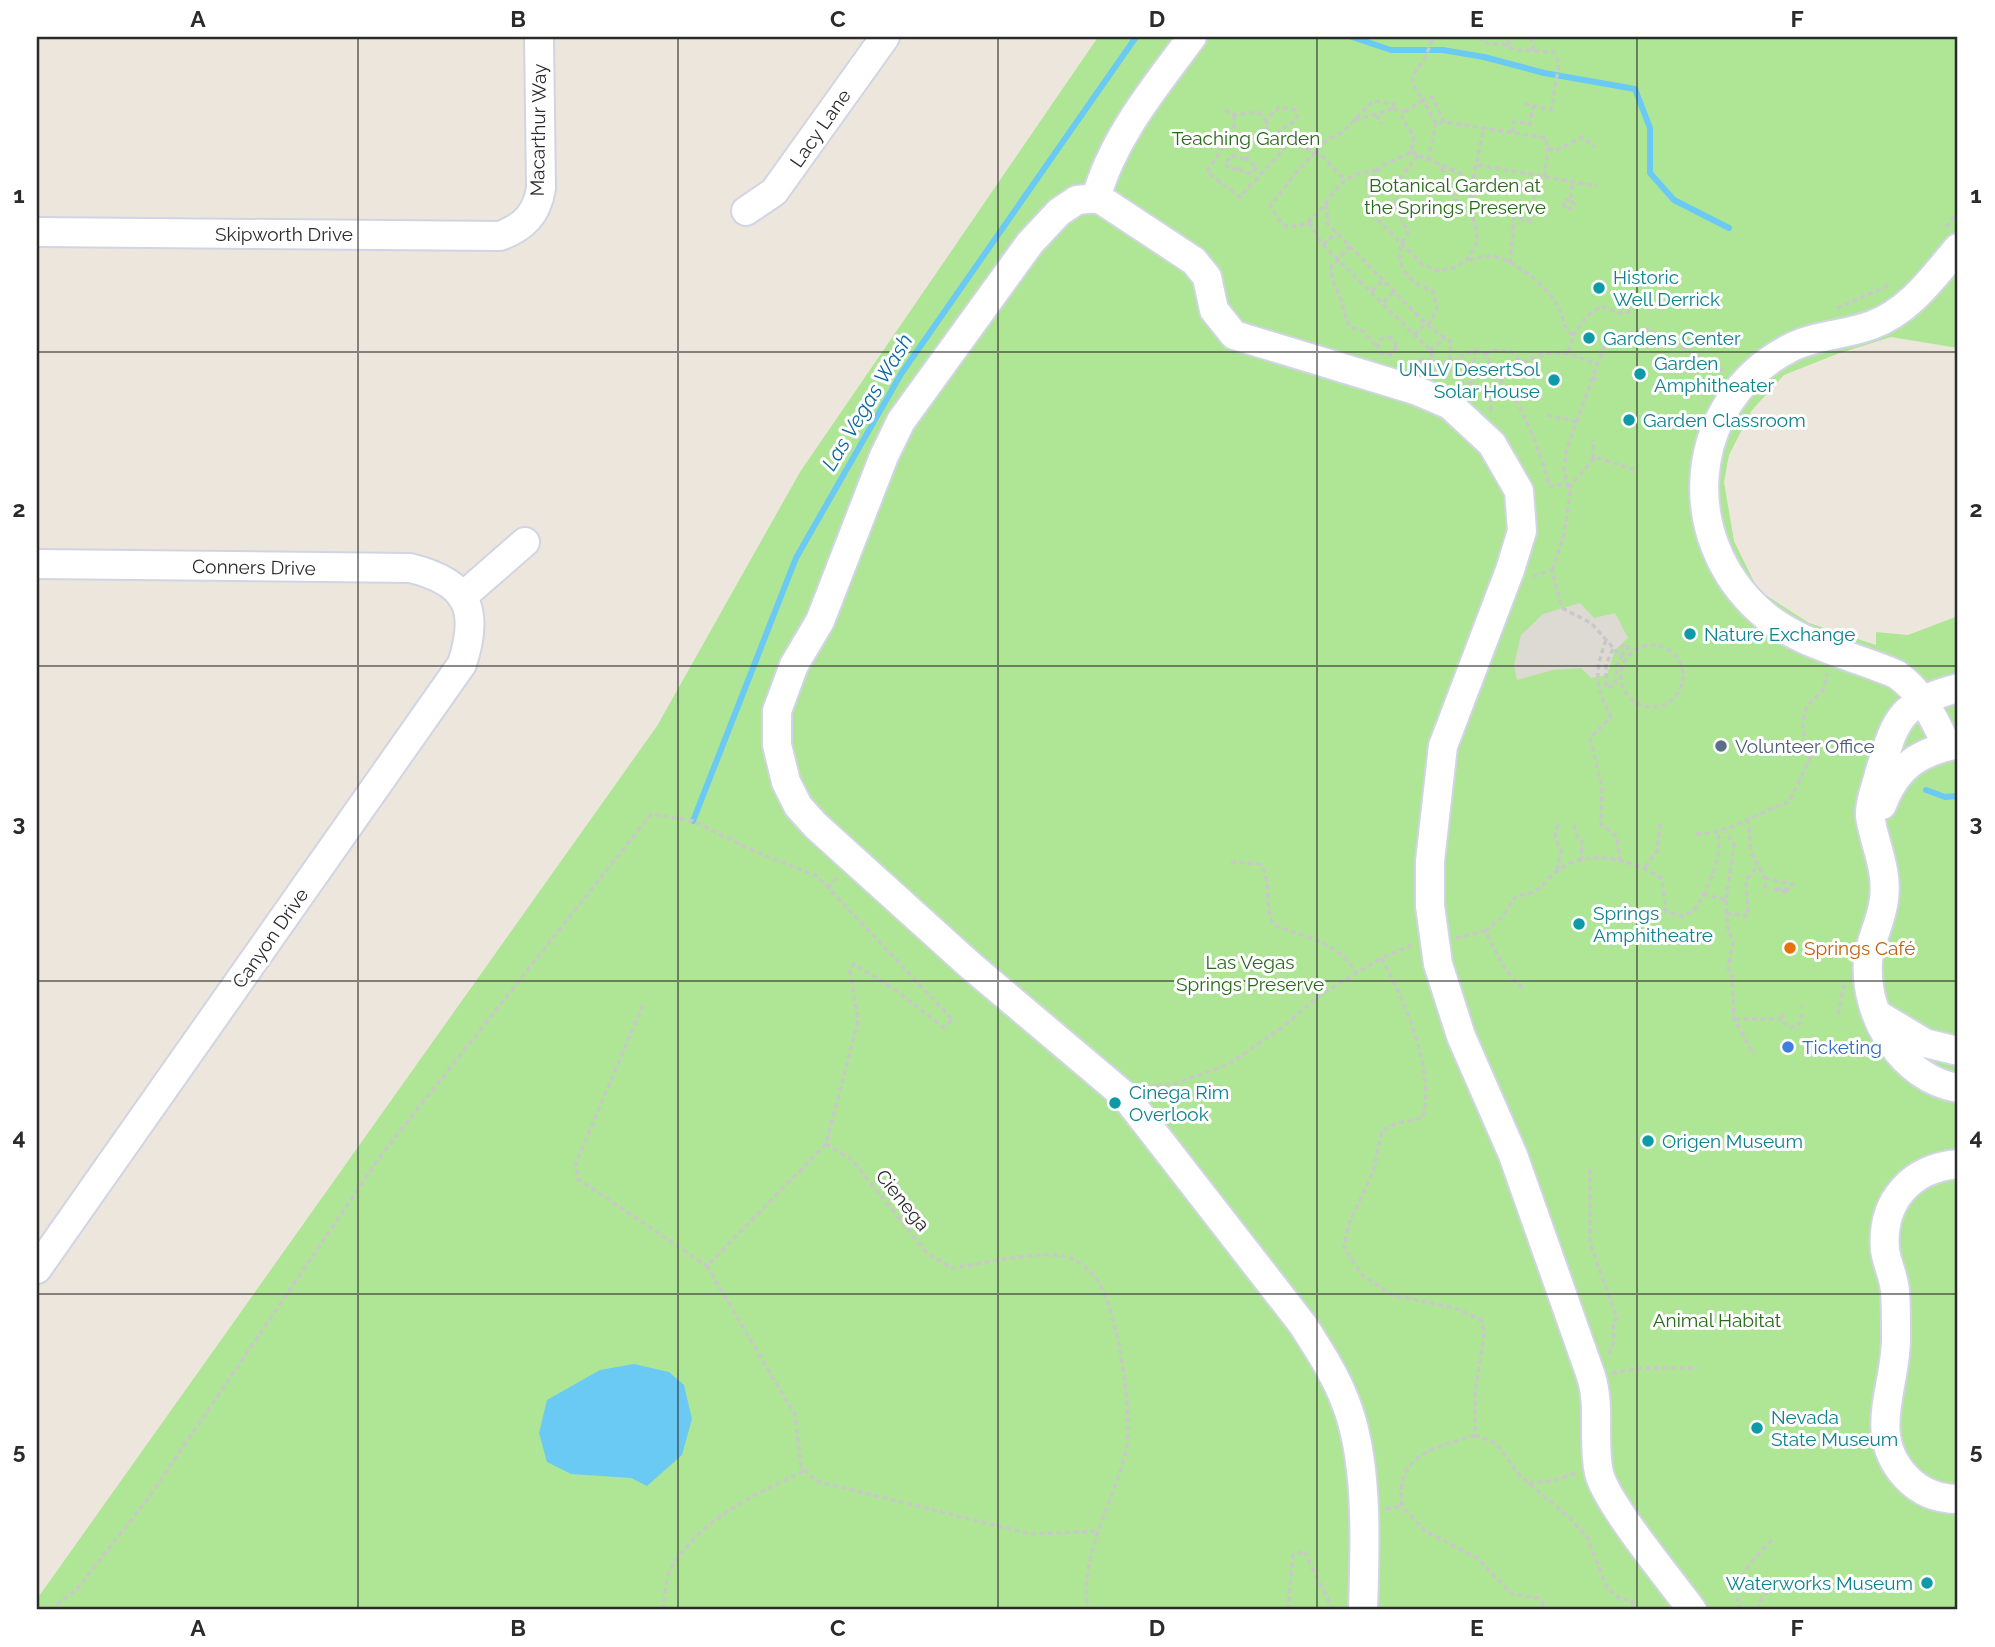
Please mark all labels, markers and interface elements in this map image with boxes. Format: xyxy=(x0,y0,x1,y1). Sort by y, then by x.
text: A xyxy=(190,5,206,32)
text: B xyxy=(510,5,526,32)
text: C xyxy=(830,5,846,32)
text: D xyxy=(1149,5,1165,32)
text: E xyxy=(1470,5,1484,32)
text: F xyxy=(1790,5,1804,32)
street label: Macarthur Way xyxy=(526,63,550,197)
street label: Lacy Lane xyxy=(785,85,855,171)
park label: Teaching Garden xyxy=(1172,127,1320,149)
park label: Botanical Garden at the Springs Preserve xyxy=(1364,174,1546,218)
text: 1 xyxy=(13,181,25,208)
text: 1 xyxy=(1970,181,1982,208)
street label: Skipworth Drive xyxy=(215,223,353,245)
place label: Historic Well Derrick xyxy=(1613,266,1720,310)
marker: Historic Well Derrick xyxy=(1591,280,1607,296)
place label: Gardens Center xyxy=(1603,327,1741,349)
water label: Las Vegas Wash xyxy=(816,329,918,475)
marker: Gardens Center xyxy=(1581,330,1597,346)
place label: Garden Amphitheater xyxy=(1654,352,1774,396)
place label: UNLV DesertSol Solar House xyxy=(1399,358,1541,402)
marker: Garden Amphitheater xyxy=(1632,366,1648,382)
marker: UNLV DesertSol Solar House xyxy=(1546,372,1562,388)
place label: Garden Classroom xyxy=(1643,409,1806,431)
marker: Garden Classroom xyxy=(1621,412,1637,428)
text: 2 xyxy=(13,495,25,522)
text: 2 xyxy=(1970,495,1982,522)
street label: Conners Drive xyxy=(192,555,316,579)
place label: Nature Exchange xyxy=(1704,623,1855,645)
marker: Nature Exchange xyxy=(1682,626,1698,642)
place label: Volunteer Office xyxy=(1735,735,1875,757)
marker: Volunteer Office xyxy=(1713,738,1729,754)
text: 3 xyxy=(13,809,25,836)
text: 3 xyxy=(1970,809,1982,836)
street label: Canyon Drive xyxy=(227,884,313,992)
place label: Springs Amphitheatre xyxy=(1593,902,1713,946)
marker: Springs Amphitheatre xyxy=(1571,916,1587,932)
place label: Springs Café xyxy=(1804,937,1915,959)
marker: Springs Café xyxy=(1782,940,1798,956)
park label: Las Vegas Springs Preserve xyxy=(1176,951,1324,995)
place label: Ticketing xyxy=(1802,1036,1882,1058)
marker: Ticketing xyxy=(1780,1039,1796,1055)
place label: Cinega Rim Overlook xyxy=(1129,1081,1229,1125)
marker: Cinega Rim Overlook xyxy=(1107,1095,1123,1111)
text: 4 xyxy=(12,1123,26,1150)
text: 4 xyxy=(1969,1123,1983,1150)
place label: Origen Museum xyxy=(1662,1130,1803,1152)
marker: Origen Museum xyxy=(1640,1133,1656,1149)
street label: Cienega xyxy=(872,1165,934,1235)
park label: Animal Habitat xyxy=(1653,1309,1782,1331)
place label: Nevada State Museum xyxy=(1771,1406,1898,1450)
marker: Nevada State Museum xyxy=(1749,1420,1765,1436)
text: 5 xyxy=(13,1437,26,1464)
text: 5 xyxy=(1970,1437,1983,1464)
place label: Waterworks Museum xyxy=(1726,1572,1913,1594)
marker: Waterworks Museum xyxy=(1919,1575,1935,1591)
text: A xyxy=(190,1614,206,1641)
text: B xyxy=(510,1614,526,1641)
text: C xyxy=(830,1614,846,1641)
text: D xyxy=(1149,1614,1165,1641)
text: E xyxy=(1470,1614,1484,1641)
text: F xyxy=(1790,1614,1804,1641)

